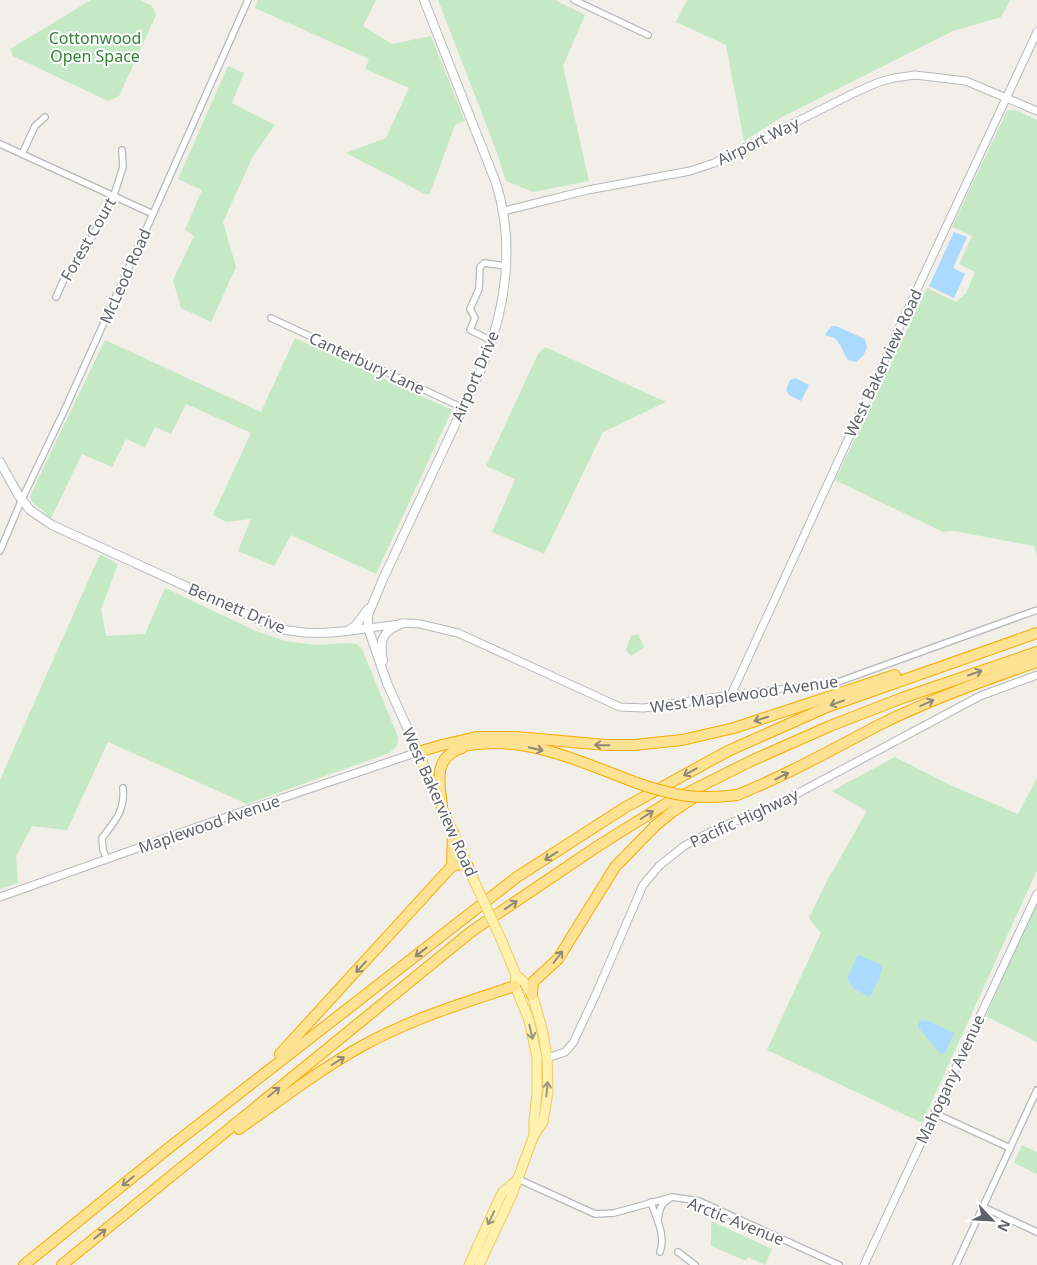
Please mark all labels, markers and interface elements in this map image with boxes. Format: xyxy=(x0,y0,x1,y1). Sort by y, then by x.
park label: Cottonwood Open Space xyxy=(49,27,141,67)
street label: Airport Way xyxy=(713,111,803,170)
street label: Forest Court xyxy=(55,193,121,285)
street label: McLeod Road xyxy=(94,225,156,327)
street label: West Bakerview Road xyxy=(839,285,927,441)
street label: Canterbury Lane xyxy=(306,327,428,399)
street label: Airport Drive xyxy=(446,327,504,425)
street label: Bennett Drive xyxy=(185,578,289,638)
one-way arrow xyxy=(967,668,982,677)
street label: West Maplewood Avenue xyxy=(649,670,839,718)
one-way arrow xyxy=(919,697,934,707)
one-way arrow xyxy=(830,699,845,708)
one-way arrow xyxy=(754,714,770,724)
street label: West Bakerview Road xyxy=(397,724,483,880)
one-way arrow xyxy=(594,740,610,750)
one-way arrow xyxy=(528,745,544,754)
one-way arrow xyxy=(683,767,698,777)
one-way arrow xyxy=(775,771,790,781)
street label: Pacific Highway xyxy=(686,783,803,853)
street label: Maplewood Avenue xyxy=(135,789,283,859)
one-way arrow xyxy=(639,810,653,820)
one-way arrow xyxy=(545,851,559,861)
one-way arrow xyxy=(504,899,518,910)
one-way arrow xyxy=(415,947,428,958)
one-way arrow xyxy=(553,951,564,964)
one-way arrow xyxy=(355,961,367,974)
street label: Mahogany Avenue xyxy=(910,1011,990,1147)
one-way arrow xyxy=(527,1023,536,1039)
one-way arrow xyxy=(330,1055,344,1065)
one-way arrow xyxy=(543,1082,552,1098)
one-way arrow xyxy=(267,1087,280,1098)
one-way arrow xyxy=(121,1176,134,1187)
street label: Arctic Avenue xyxy=(685,1192,787,1250)
north arrow xyxy=(967,1195,1017,1245)
one-way arrow xyxy=(485,1211,495,1226)
text: N xyxy=(993,1217,1015,1235)
one-way arrow xyxy=(93,1229,106,1240)

